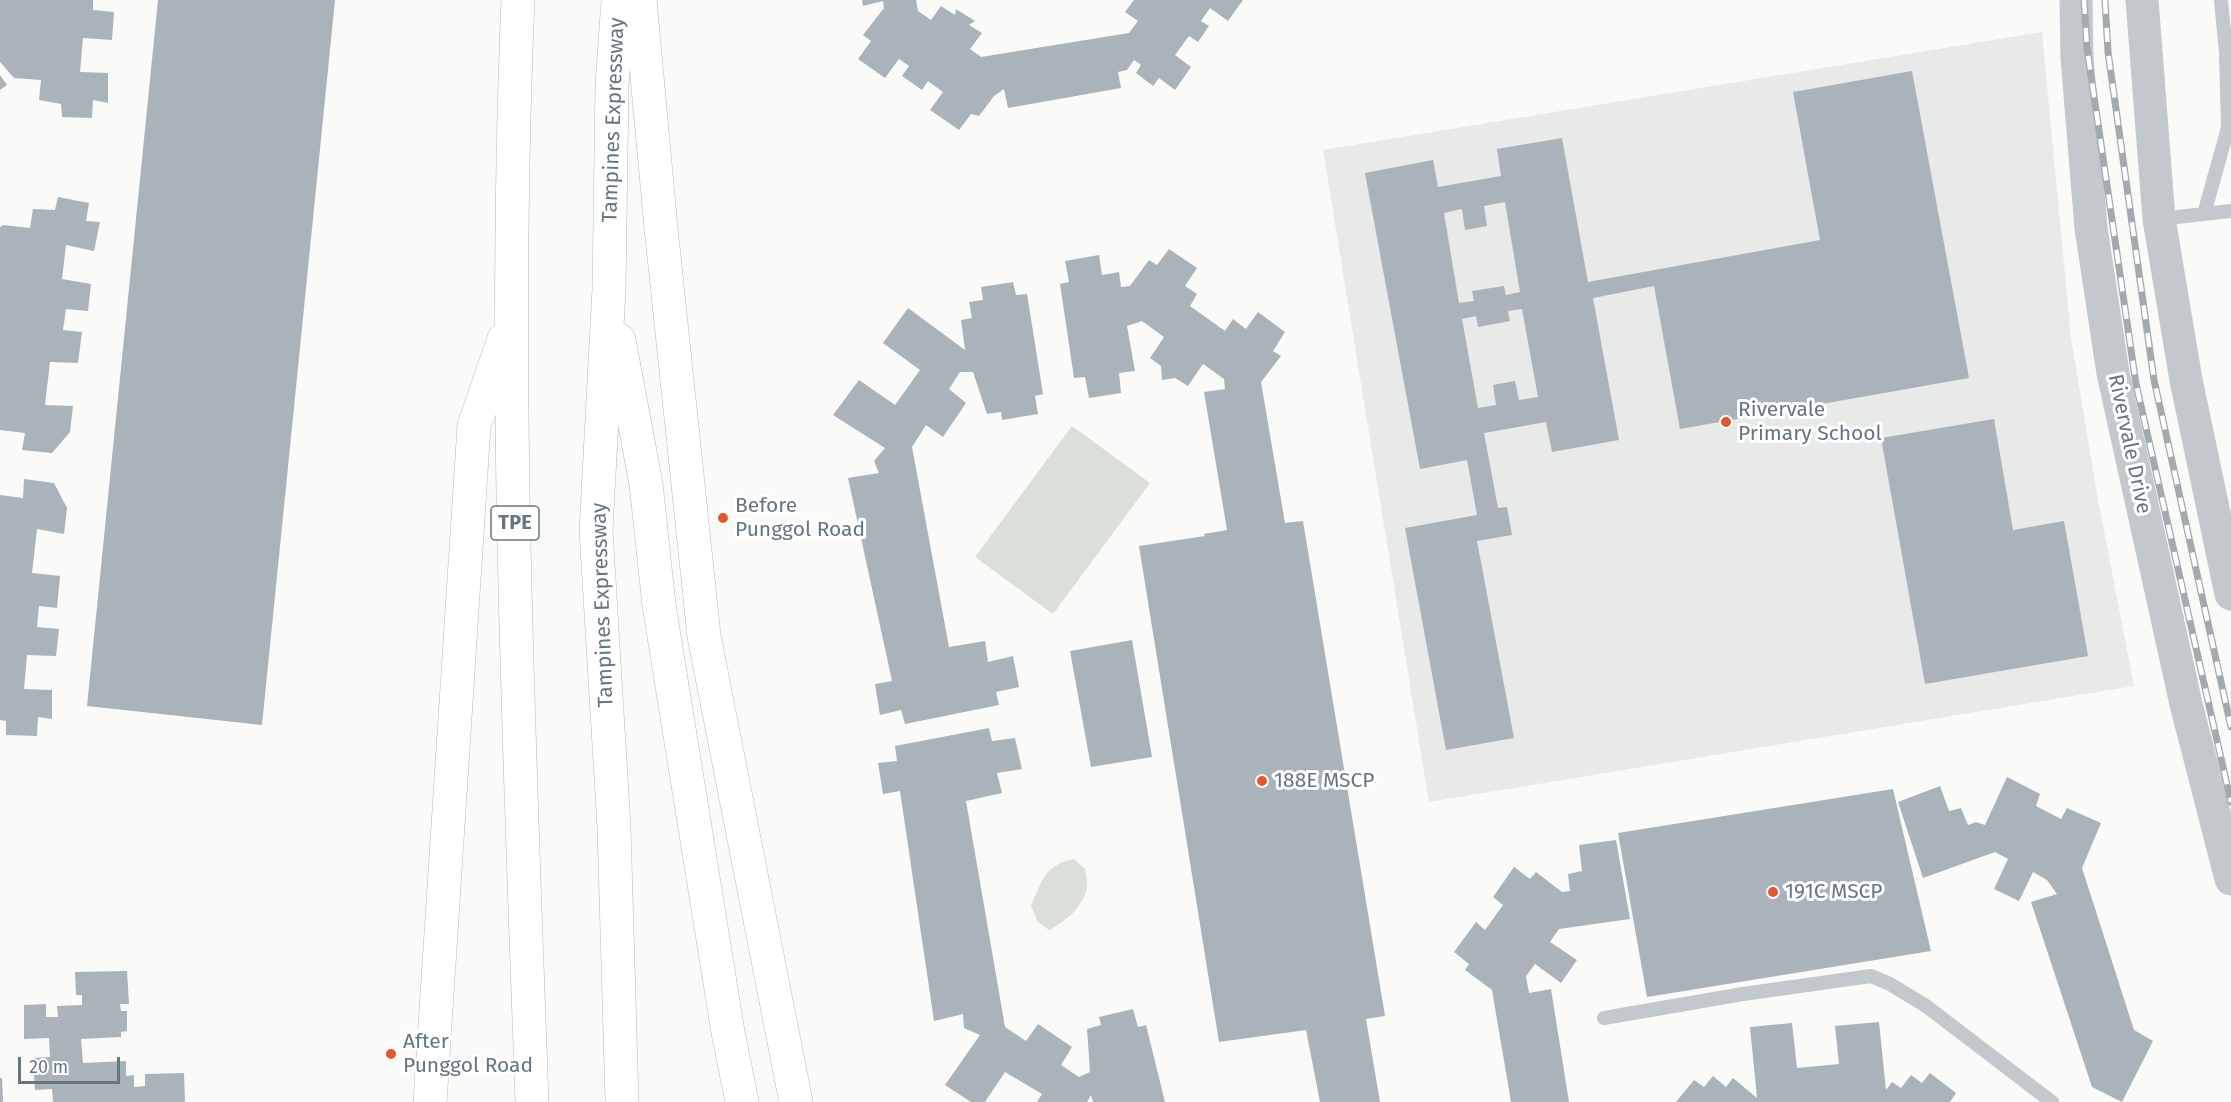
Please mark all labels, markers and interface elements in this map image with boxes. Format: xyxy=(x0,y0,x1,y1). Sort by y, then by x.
street label: Tampines Expressway xyxy=(598,17,630,223)
street label: Rivervale Drive xyxy=(2102,372,2156,516)
place label: Rivervale Primary School xyxy=(1738,397,1882,447)
marker: Rivervale Primary School xyxy=(1719,415,1733,429)
place label: Before Punggol Road xyxy=(735,493,865,543)
street label: Tampines Expressway xyxy=(587,502,619,708)
road number: TPE xyxy=(491,506,539,540)
marker: Before Punggol Road xyxy=(716,511,730,525)
place label: 188E MSCP xyxy=(1274,768,1374,794)
marker: 188E MSCP xyxy=(1255,774,1269,788)
place label: 191C MSCP xyxy=(1785,879,1883,905)
marker: 191C MSCP xyxy=(1766,885,1780,899)
place label: After Punggol Road xyxy=(403,1029,533,1079)
scale bar xyxy=(21,1045,123,1083)
marker: After Punggol Road xyxy=(384,1047,398,1061)
text: 20 m xyxy=(29,1056,68,1078)

